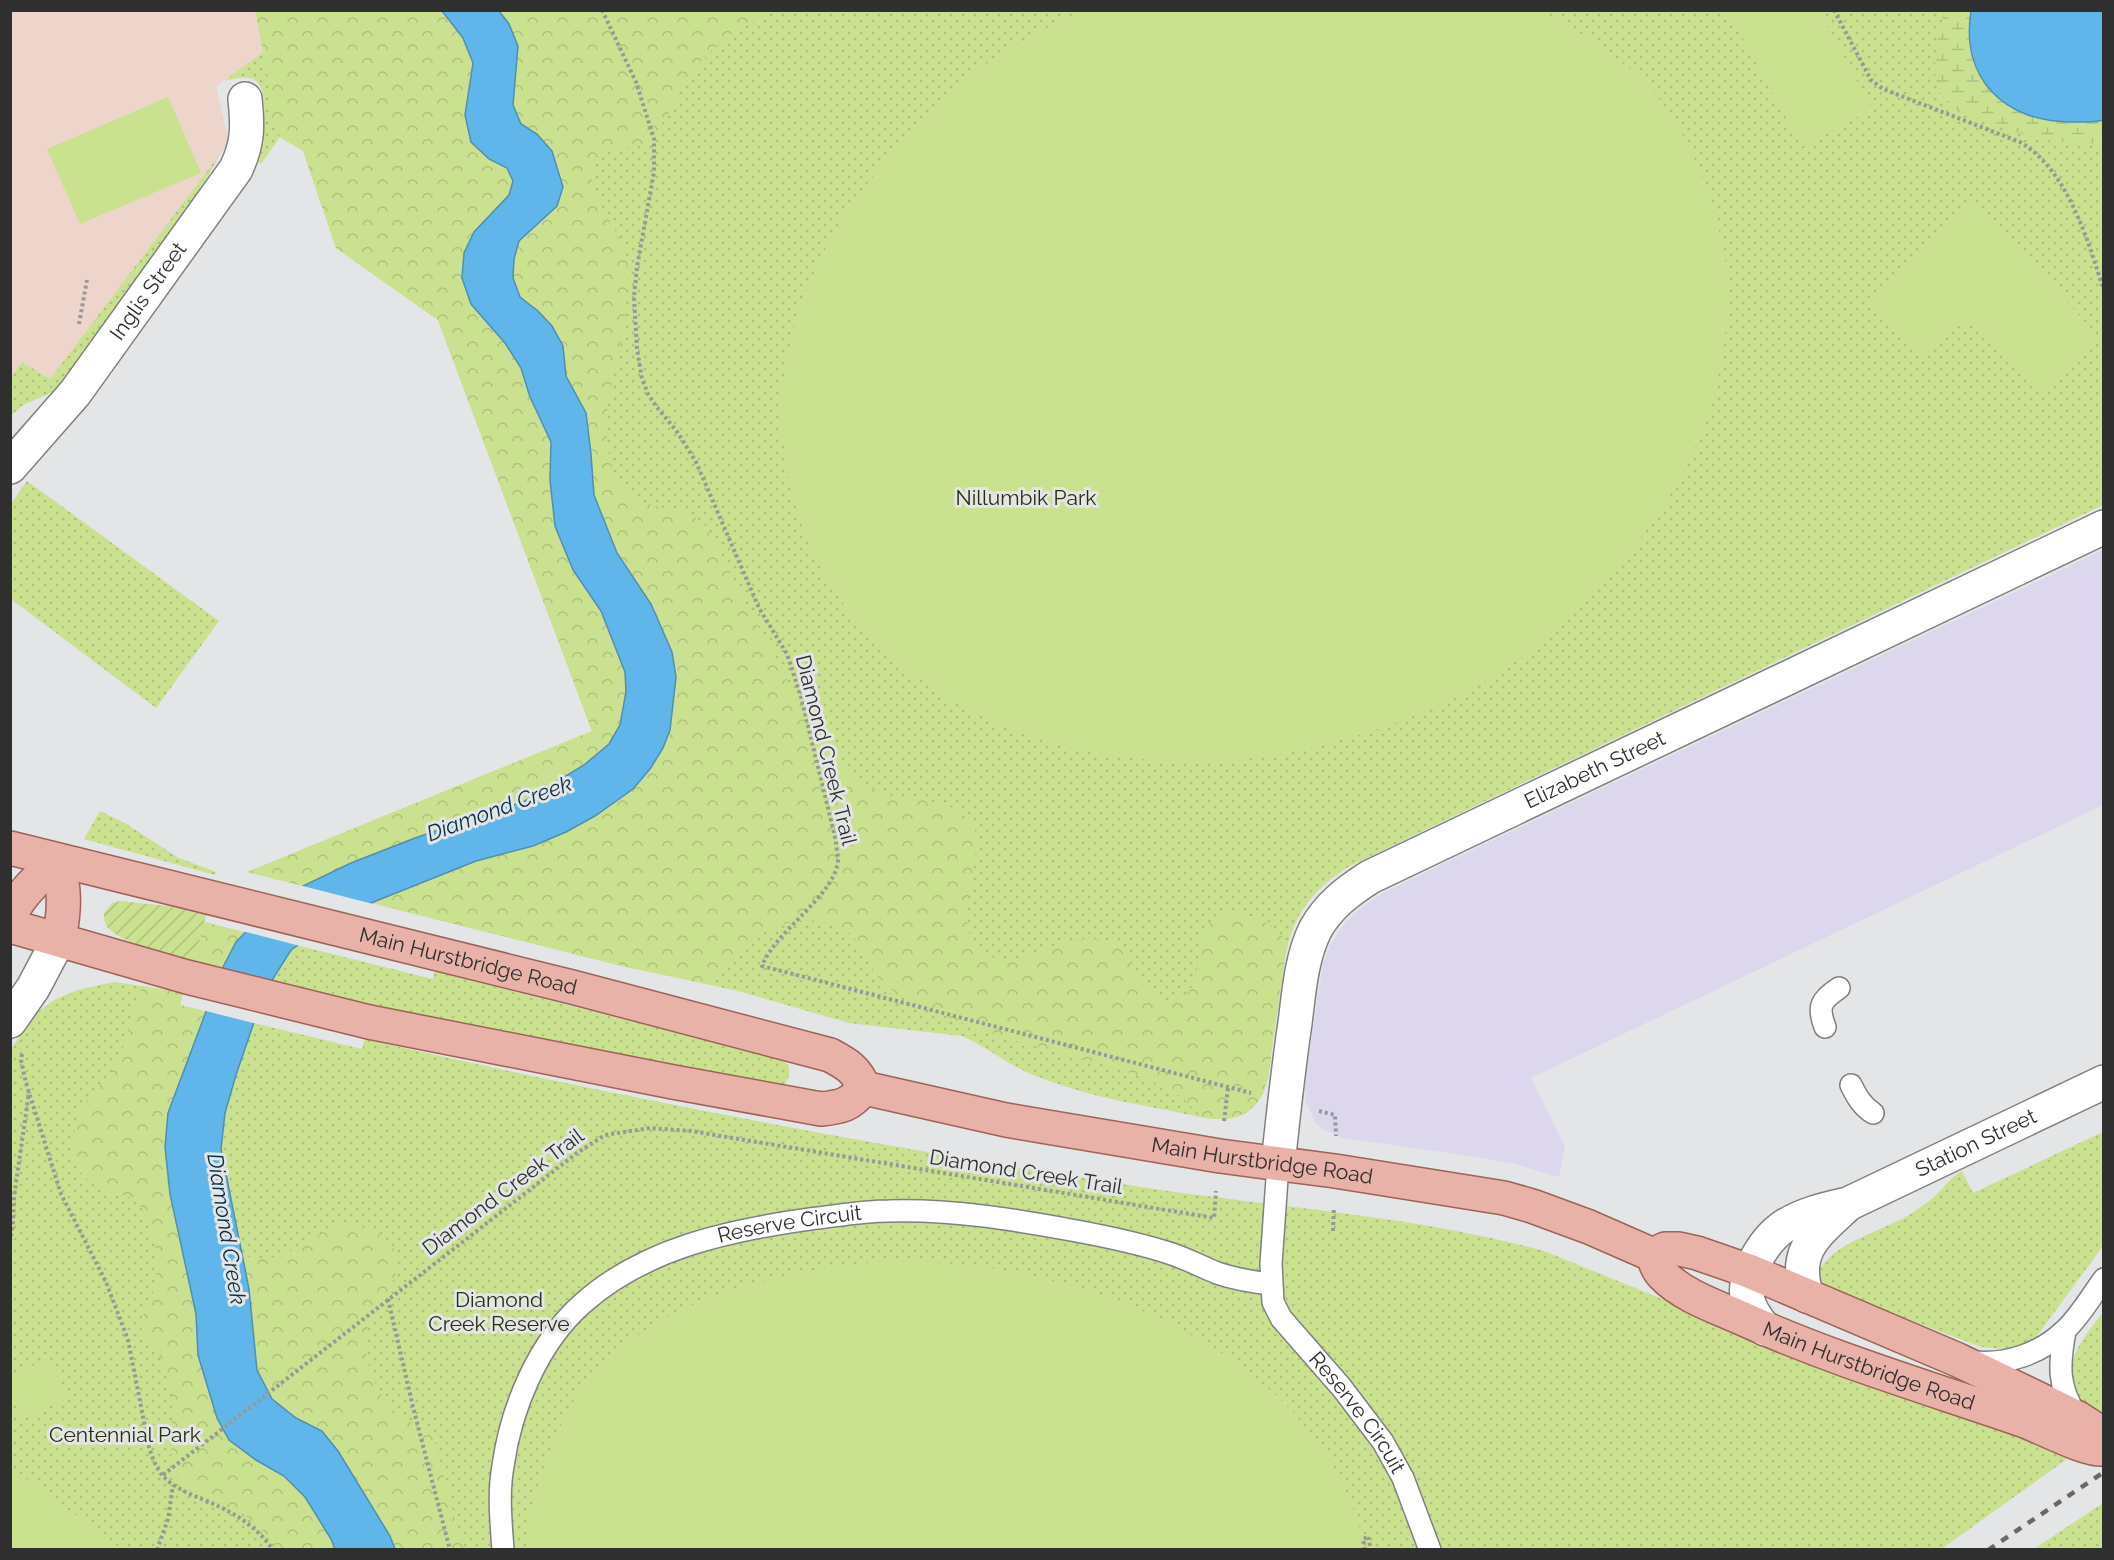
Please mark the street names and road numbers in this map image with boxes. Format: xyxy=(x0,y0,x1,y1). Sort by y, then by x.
street label: Inglis Street xyxy=(104,237,191,345)
street label: Diamond Creek Trail xyxy=(791,652,862,848)
street label: Elizabeth Street xyxy=(1520,725,1669,814)
street label: Main Hurstbridge Road xyxy=(357,922,580,1000)
street label: Station Street xyxy=(1911,1103,2040,1182)
street label: Diamond Creek Trail xyxy=(417,1123,588,1260)
street label: Main Hurstbridge Road xyxy=(1150,1132,1375,1189)
street label: Diamond Creek Trail xyxy=(928,1144,1125,1199)
street label: Reserve Circuit xyxy=(715,1200,863,1248)
street label: Main Hurstbridge Road xyxy=(1759,1316,1978,1415)
street label: Reserve Circuit xyxy=(1304,1346,1411,1478)

